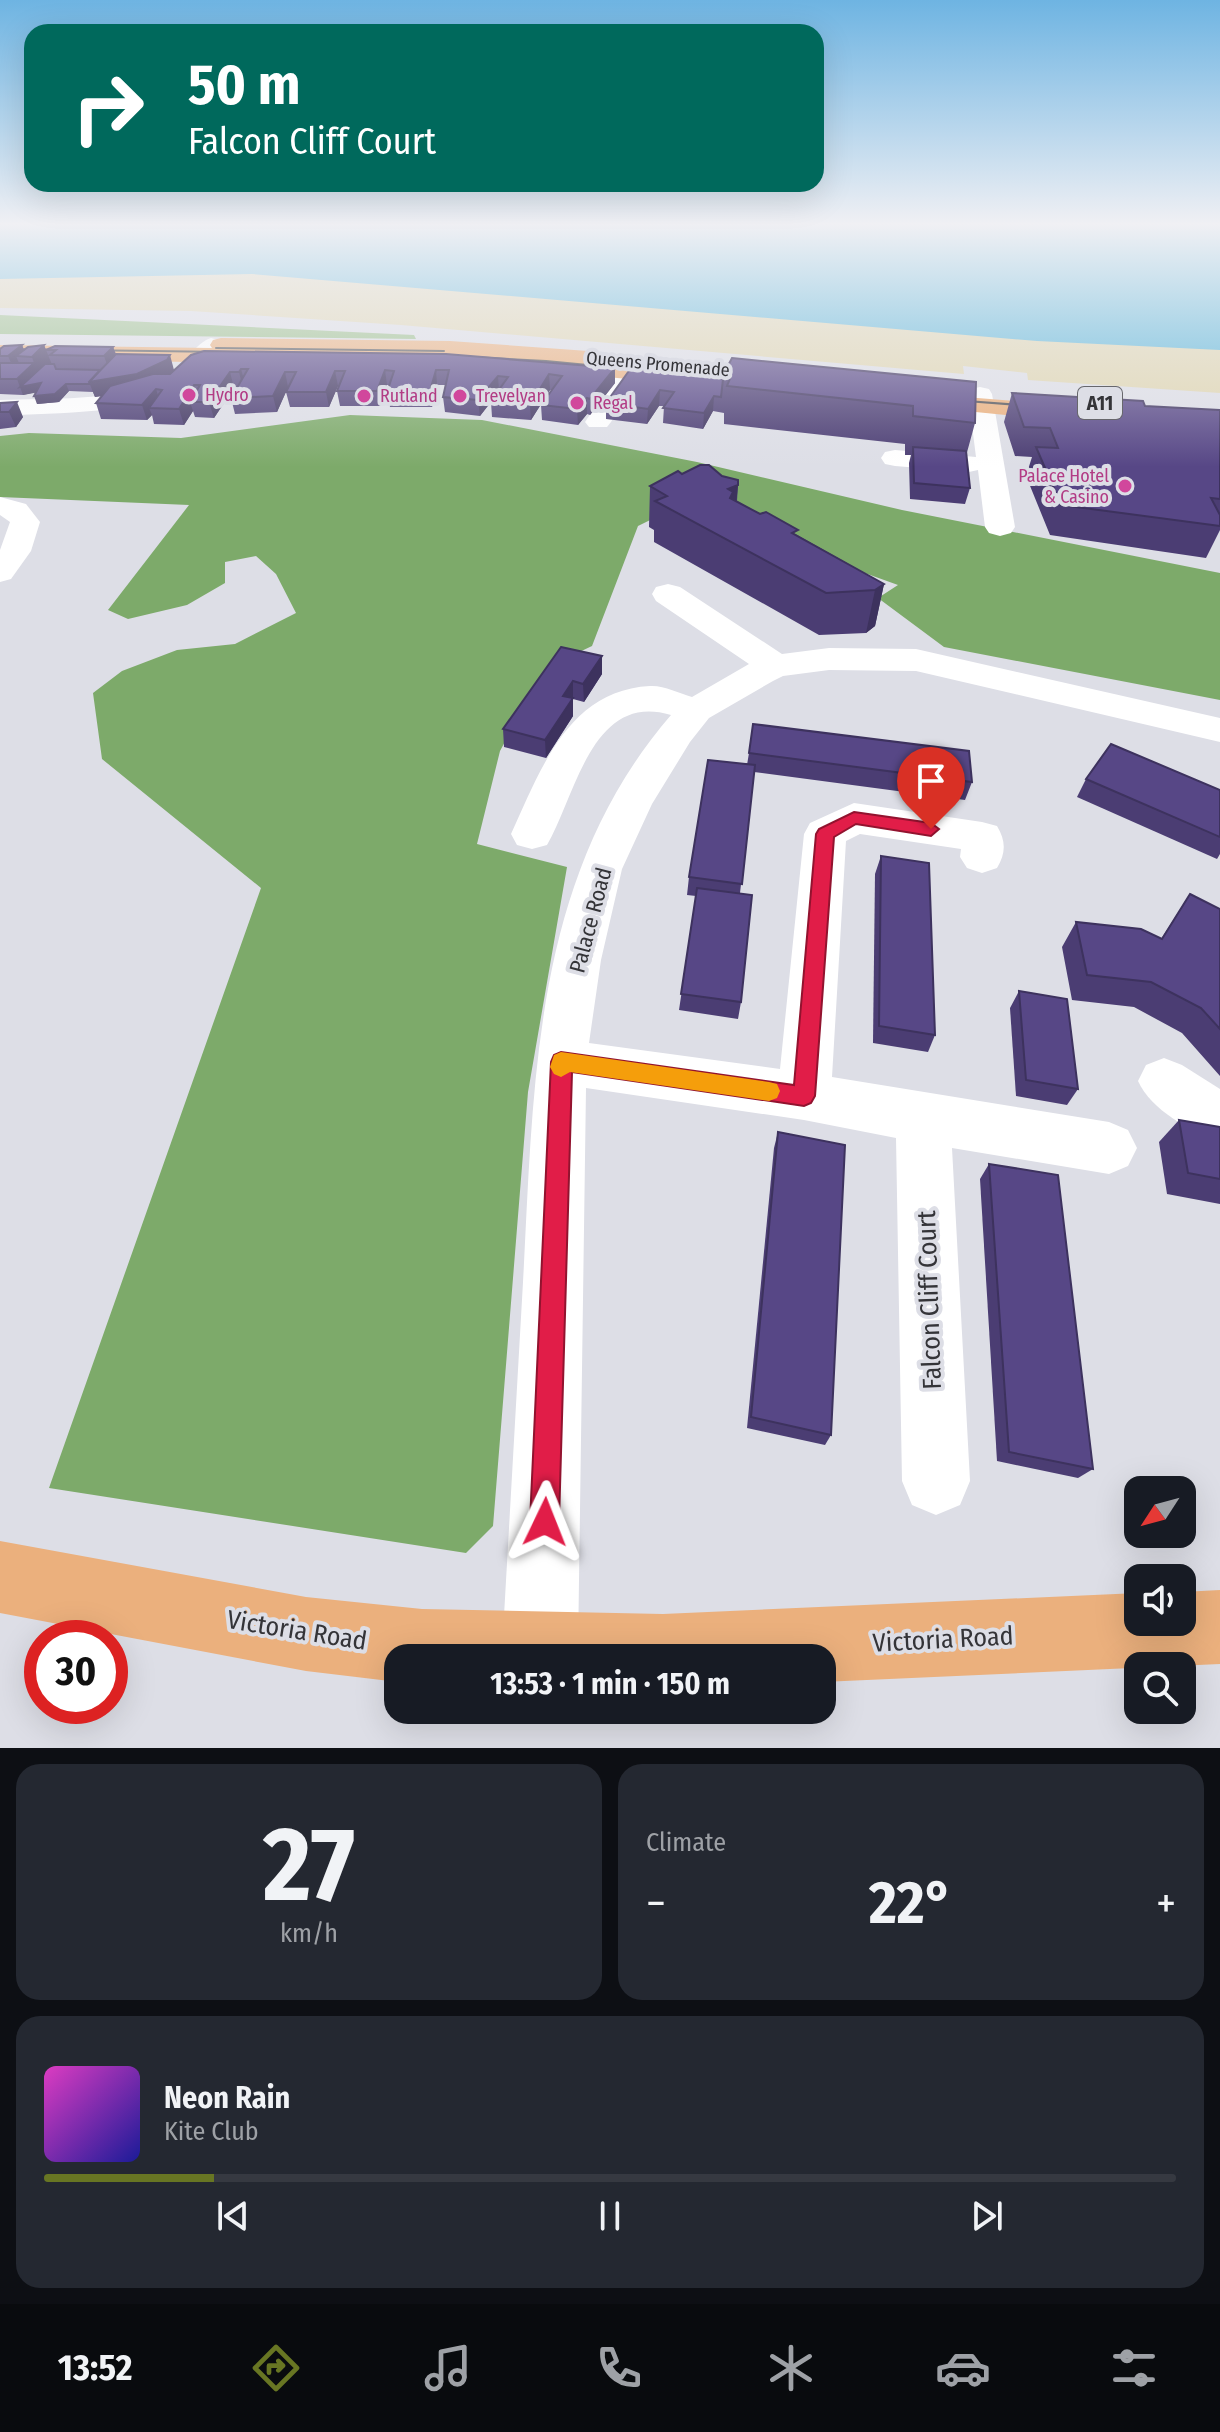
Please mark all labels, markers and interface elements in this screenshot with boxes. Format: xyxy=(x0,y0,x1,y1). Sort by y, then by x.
text: 50 m xyxy=(188,52,300,119)
icon: right xyxy=(56,56,160,160)
text: Falcon Cliff Court xyxy=(188,120,436,164)
street label: Queens Promenade xyxy=(585,347,731,381)
place label: Hydro xyxy=(205,384,249,406)
place label: Rutland xyxy=(380,385,438,407)
place label: Trevelyan xyxy=(476,385,546,407)
marker: Hydro xyxy=(180,386,198,404)
marker: Rutland xyxy=(355,387,373,405)
marker: Trevelyan xyxy=(451,387,469,405)
road number: A11 xyxy=(1078,387,1122,419)
place label: Regal xyxy=(593,392,633,414)
marker: Regal xyxy=(568,394,586,412)
place label: Palace Hotel & Casino xyxy=(1018,465,1109,508)
marker: Palace Hotel & Casino xyxy=(1116,477,1134,495)
pin xyxy=(897,747,965,829)
icon: arrive xyxy=(909,759,953,803)
street label: Palace Road xyxy=(563,864,618,976)
street label: Falcon Cliff Court xyxy=(911,1209,948,1390)
north arrow xyxy=(1124,1476,1196,1548)
map controls xyxy=(1124,1476,1196,1724)
position arrow xyxy=(503,1480,587,1564)
button: sound xyxy=(1124,1564,1196,1636)
street label: Victoria Road xyxy=(225,1604,369,1657)
speed limit sign: 30 xyxy=(24,1620,128,1724)
street label: Victoria Road xyxy=(872,1620,1014,1659)
button: search xyxy=(1124,1652,1196,1724)
text: 13:53 · 1 min · 150 m xyxy=(490,1666,730,1702)
text: 27 xyxy=(263,1803,355,1928)
text: Climate xyxy=(646,1827,726,1858)
text: 22° xyxy=(869,1867,953,1939)
text: − xyxy=(646,1877,666,1930)
text: + xyxy=(1156,1877,1176,1930)
text: km/h xyxy=(280,1918,338,1949)
text: Neon Rain xyxy=(164,2080,290,2116)
text: Kite Club xyxy=(164,2116,259,2147)
icon: previous xyxy=(211,2194,255,2238)
icon: pause xyxy=(588,2194,632,2238)
icon: next xyxy=(965,2194,1009,2238)
icon: directions xyxy=(248,2340,304,2396)
icon: music xyxy=(420,2340,476,2396)
icon: phone xyxy=(591,2340,647,2396)
icon: climate xyxy=(763,2340,819,2396)
icon: car xyxy=(935,2340,991,2396)
icon: filters xyxy=(1106,2340,1162,2396)
text: 13:52 xyxy=(58,2346,133,2390)

